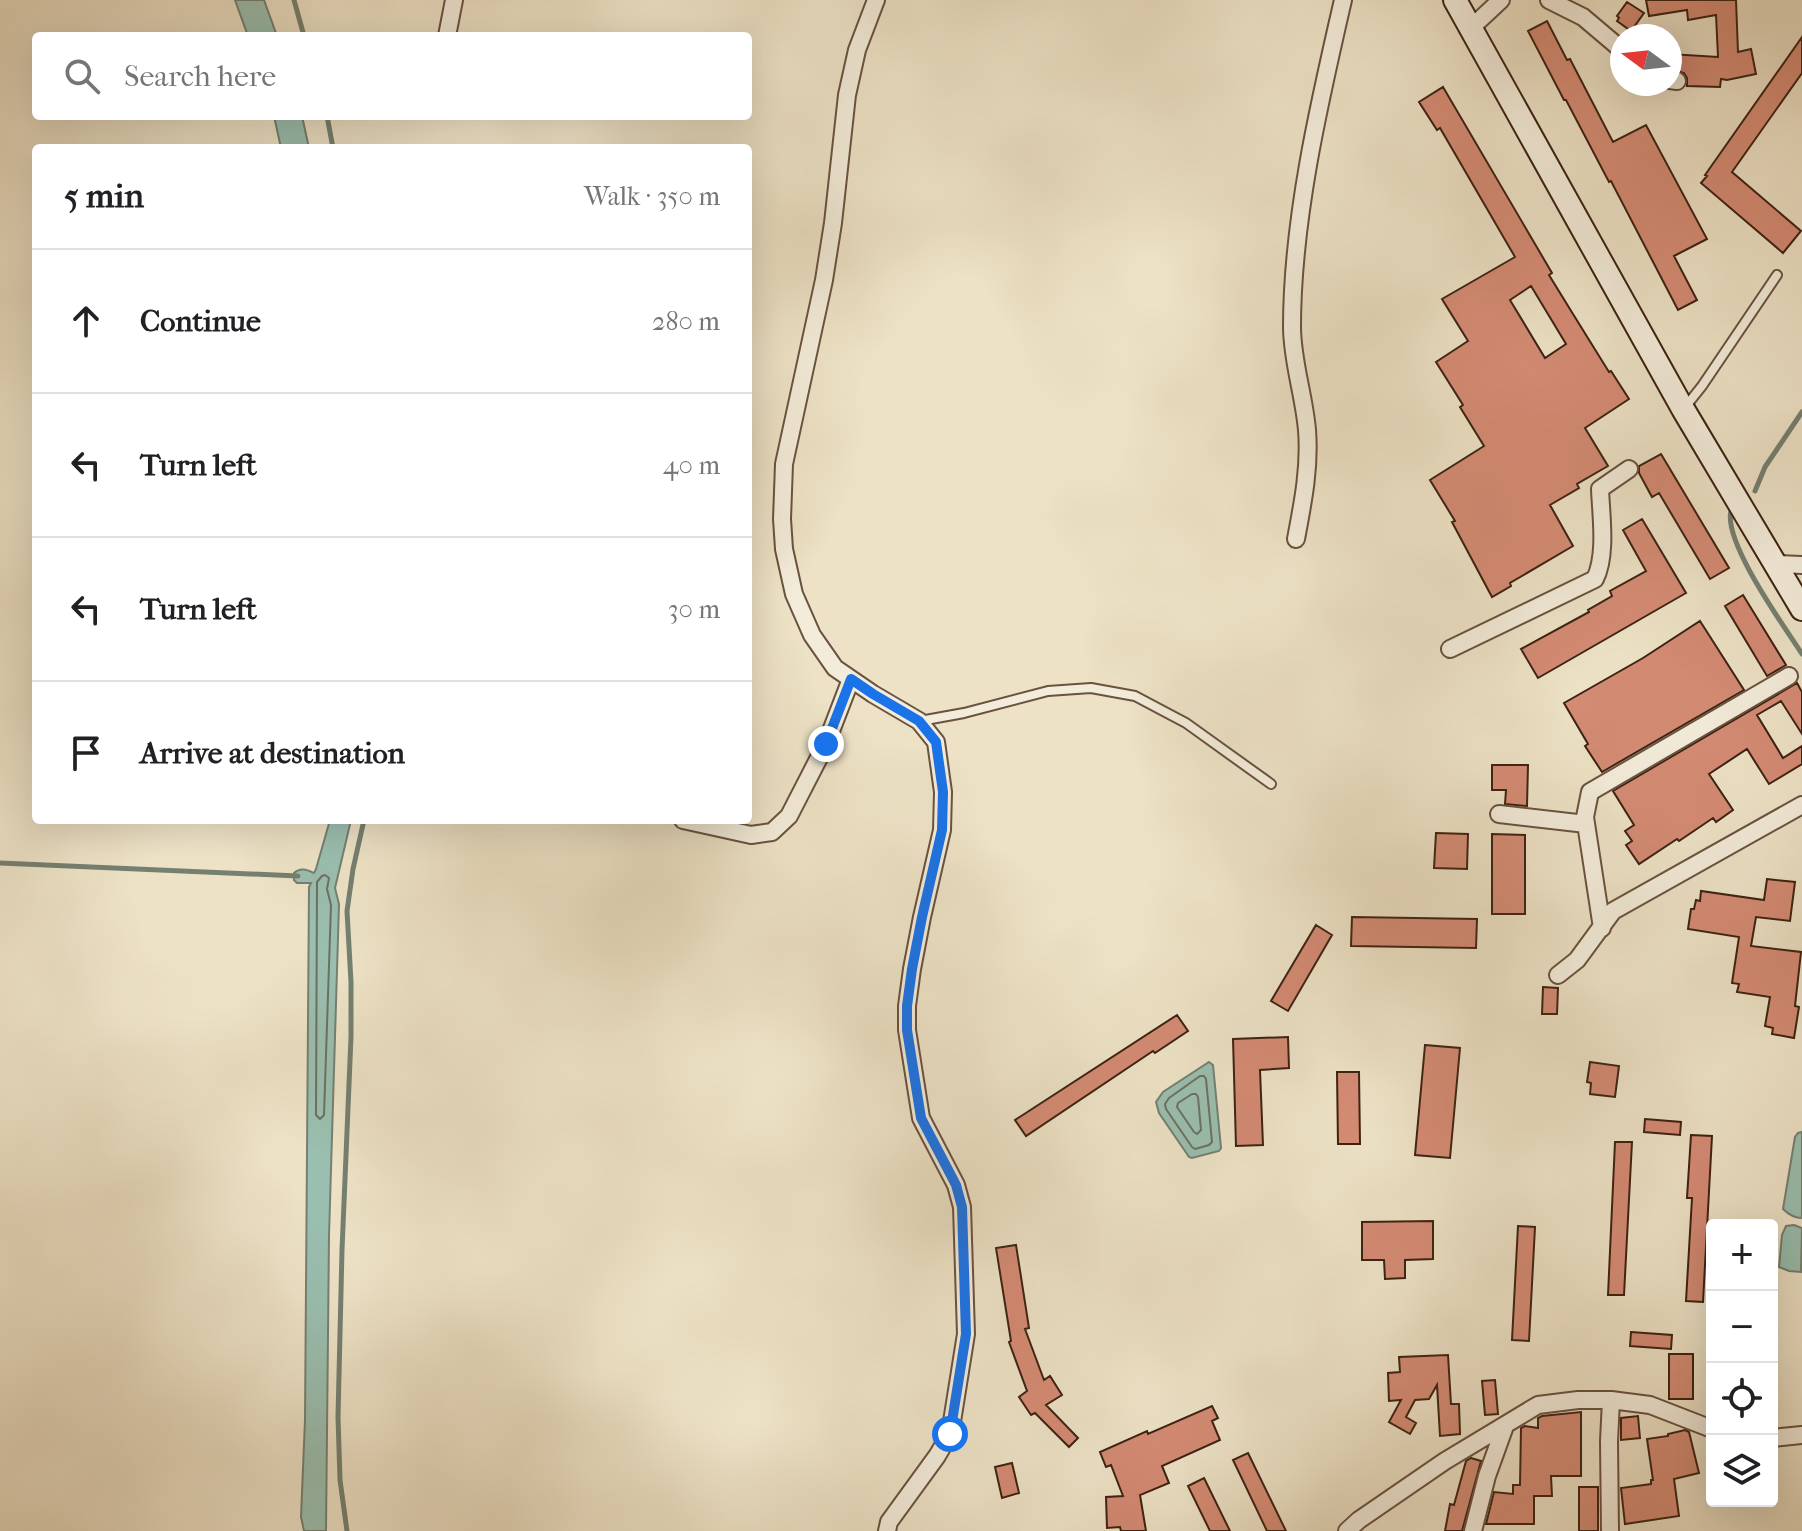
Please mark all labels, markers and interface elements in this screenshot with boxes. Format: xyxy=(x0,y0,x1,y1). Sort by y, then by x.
north arrow xyxy=(1610,24,1682,96)
search box xyxy=(32,32,752,120)
icon: search xyxy=(60,54,104,98)
text: Search here xyxy=(124,59,276,94)
text: 5 min xyxy=(64,176,144,216)
text: Walk · 350 m xyxy=(584,181,720,212)
icon: ahead xyxy=(64,299,108,343)
text: Continue xyxy=(140,304,261,339)
text: 280 m xyxy=(652,306,720,337)
icon: left xyxy=(64,443,108,487)
text: Turn left xyxy=(140,448,257,483)
text: 40 m xyxy=(663,450,720,481)
icon: left xyxy=(64,587,108,631)
text: Turn left xyxy=(140,592,257,627)
text: 30 m xyxy=(668,594,720,625)
route end xyxy=(808,726,844,762)
icon: arrive xyxy=(64,731,108,775)
text: Arrive at destination xyxy=(140,736,405,771)
map controls xyxy=(1706,1219,1778,1507)
button: + xyxy=(1706,1219,1778,1291)
button: − xyxy=(1706,1291,1778,1363)
button: locate xyxy=(1706,1363,1778,1435)
route start xyxy=(932,1416,968,1452)
button: layers xyxy=(1706,1435,1778,1507)

